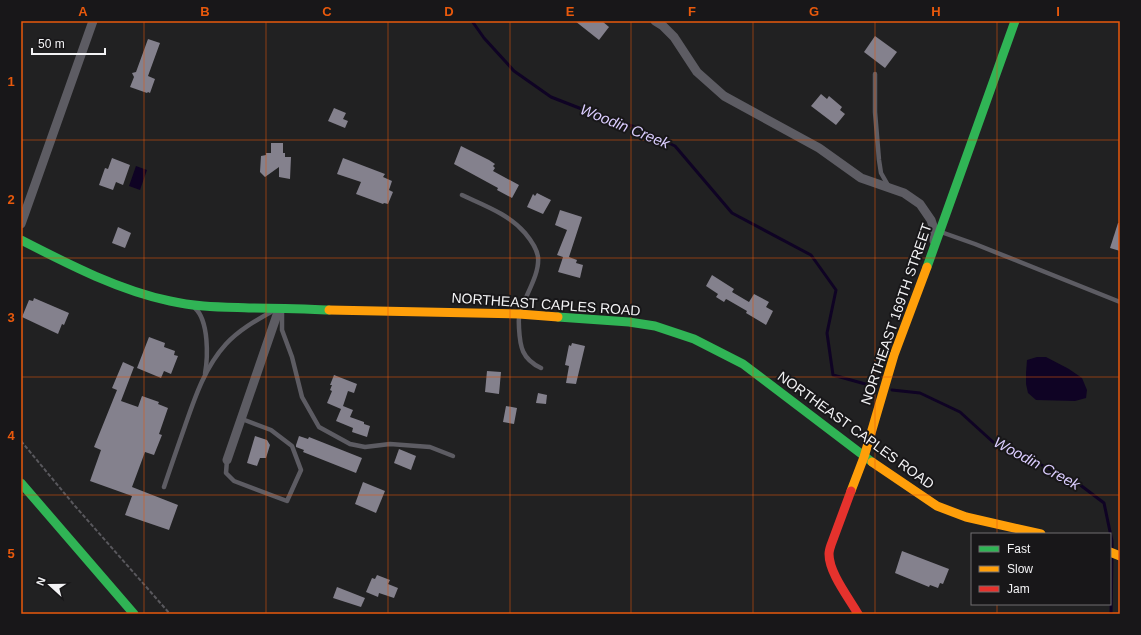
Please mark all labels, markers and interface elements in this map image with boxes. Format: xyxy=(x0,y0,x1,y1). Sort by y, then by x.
text: A xyxy=(78,4,88,19)
text: B xyxy=(200,4,210,19)
text: C xyxy=(322,4,332,19)
text: D xyxy=(444,4,454,19)
text: E xyxy=(566,4,575,19)
text: F xyxy=(688,4,696,19)
text: G xyxy=(809,4,819,19)
text: H xyxy=(931,4,941,19)
text: I xyxy=(1056,4,1060,19)
scale bar xyxy=(32,30,105,56)
text: 50 m xyxy=(38,37,65,51)
text: 1 xyxy=(7,74,15,89)
water label: Woodin Creek xyxy=(578,100,674,152)
text: 2 xyxy=(7,192,15,207)
street label: NORTHEAST 169TH STREET xyxy=(857,221,935,407)
street label: NORTHEAST CAPLES ROAD xyxy=(451,289,641,319)
text: 3 xyxy=(7,310,15,325)
street label: NORTHEAST CAPLES ROAD xyxy=(775,368,937,492)
text: 4 xyxy=(7,428,15,443)
water label: Woodin Creek xyxy=(991,433,1084,494)
legend xyxy=(971,533,1111,605)
text: Fast xyxy=(1007,542,1031,556)
text: 5 xyxy=(7,546,15,561)
text: Slow xyxy=(1007,562,1033,576)
north arrow xyxy=(30,565,70,605)
text: N xyxy=(34,576,48,587)
text: Jam xyxy=(1007,582,1030,596)

